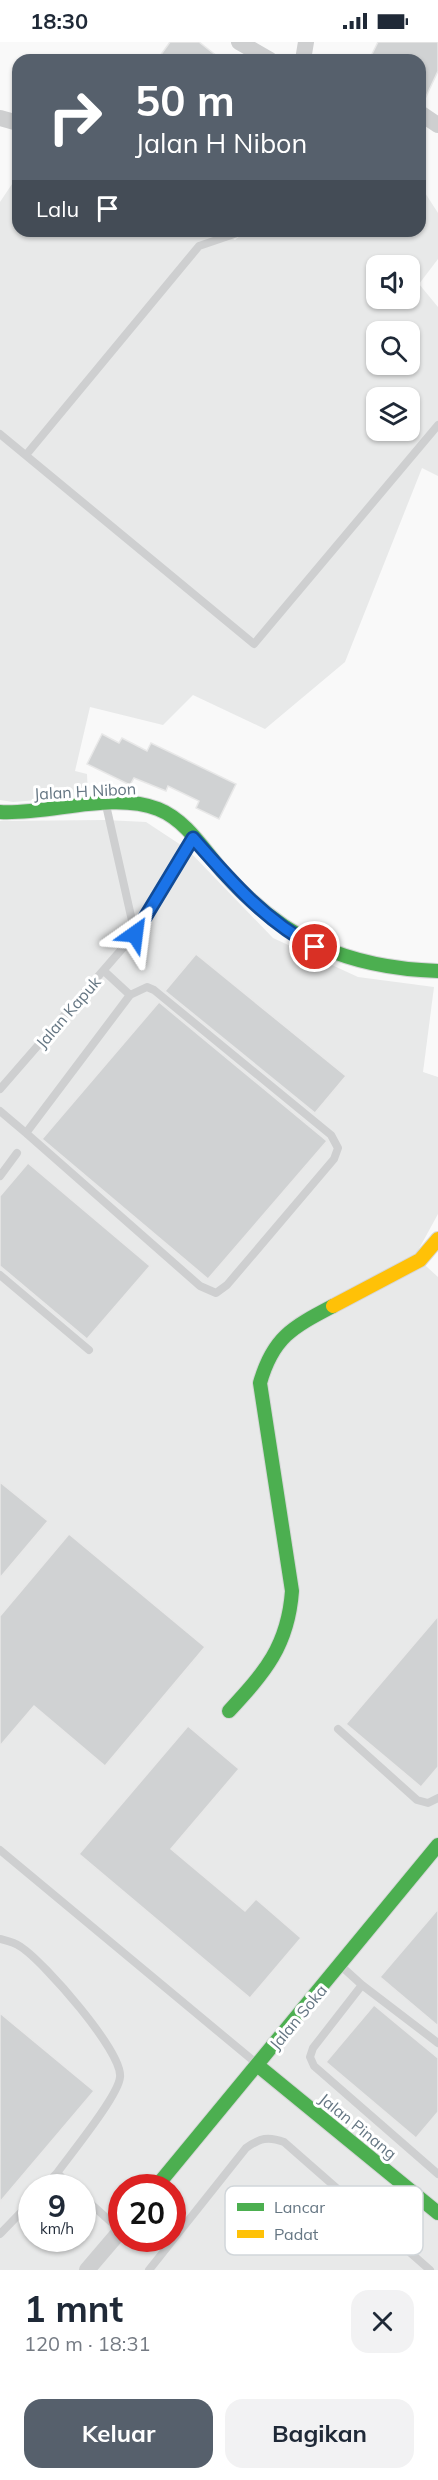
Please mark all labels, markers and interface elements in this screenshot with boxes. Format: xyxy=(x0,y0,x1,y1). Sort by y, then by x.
text: 18:30 xyxy=(30,7,88,35)
text: 50 m xyxy=(135,74,235,127)
icon: right xyxy=(36,78,114,156)
text: Jalan H Nibon xyxy=(135,126,307,160)
icon: arrive xyxy=(91,192,124,225)
text: Lalu xyxy=(36,195,79,223)
map controls xyxy=(366,255,420,441)
button: sound xyxy=(366,255,420,309)
button: search xyxy=(366,321,420,375)
button: layers xyxy=(366,387,420,441)
street label: Jalan H Nibon xyxy=(33,778,137,804)
position arrow xyxy=(103,902,167,966)
pin xyxy=(289,921,340,972)
icon: arrive xyxy=(298,930,331,963)
street label: Jalan Kapuk xyxy=(31,971,105,1052)
street label: Jalan Soka xyxy=(265,1980,331,2054)
street label: Jalan Pinang xyxy=(315,2089,401,2163)
speed limit sign: 20 xyxy=(108,2174,186,2252)
legend xyxy=(225,2186,423,2255)
text: 9 xyxy=(48,2187,66,2225)
text: Lancar xyxy=(274,2197,325,2217)
text: km/h xyxy=(40,2219,74,2238)
text: Padat xyxy=(274,2224,319,2244)
text: 1 mnt xyxy=(24,2286,123,2331)
button: close xyxy=(351,2290,414,2353)
text: 120 m · 18:31 xyxy=(24,2331,150,2356)
button: Keluar xyxy=(24,2399,213,2468)
button: Bagikan xyxy=(225,2399,414,2468)

